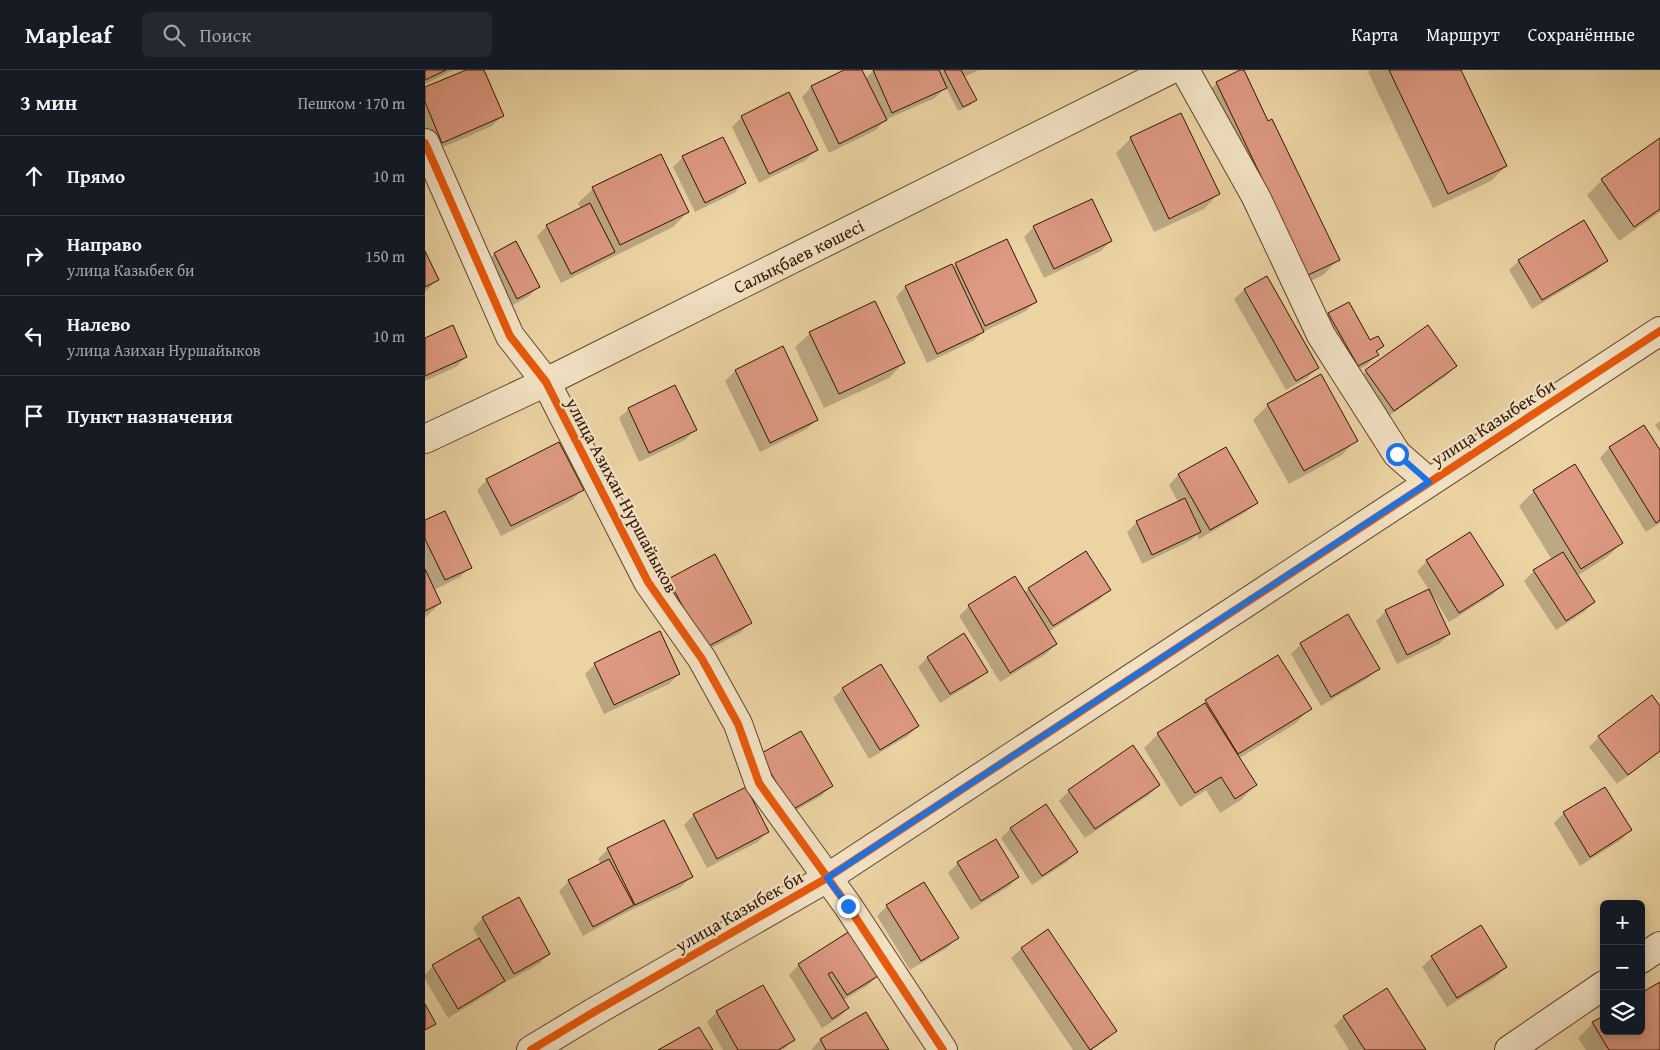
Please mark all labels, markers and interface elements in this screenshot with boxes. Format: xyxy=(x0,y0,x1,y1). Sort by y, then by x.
search box xyxy=(142,12,492,57)
text: Mapleaf xyxy=(25,17,112,52)
icon: search xyxy=(160,21,188,49)
text: Поиск xyxy=(200,21,251,49)
text: Карта xyxy=(1352,21,1398,48)
text: Маршрут xyxy=(1426,21,1500,48)
text: Сохранённые xyxy=(1528,21,1635,48)
text: 3 мин xyxy=(20,87,77,118)
text: Пешком · 170 m xyxy=(298,91,405,115)
icon: ahead xyxy=(20,162,48,190)
text: Прямо xyxy=(67,162,125,190)
text: 10 m xyxy=(373,164,405,188)
street label: Салықбаев көшесі xyxy=(728,212,869,300)
text: Направо xyxy=(67,230,142,258)
icon: right xyxy=(20,242,48,270)
text: 150 m xyxy=(365,244,405,268)
text: улица Казыбек би xyxy=(67,258,195,282)
text: Налево xyxy=(67,310,130,338)
icon: left xyxy=(20,322,48,350)
text: 10 m xyxy=(373,324,405,348)
text: улица Азихан Нуршайыков xyxy=(67,338,261,362)
street label: улица Казыбек би xyxy=(1425,371,1561,473)
street label: улица Азихан Нуршайыков xyxy=(558,392,685,598)
icon: arrive xyxy=(20,402,48,430)
text: Пункт назначения xyxy=(67,402,233,430)
route start xyxy=(1386,443,1409,466)
street label: улица Казыбек би xyxy=(669,863,808,959)
route end xyxy=(837,895,860,918)
map controls xyxy=(1600,900,1645,1035)
button: + xyxy=(1600,900,1645,945)
button: − xyxy=(1600,945,1645,990)
button: layers xyxy=(1600,990,1645,1035)

